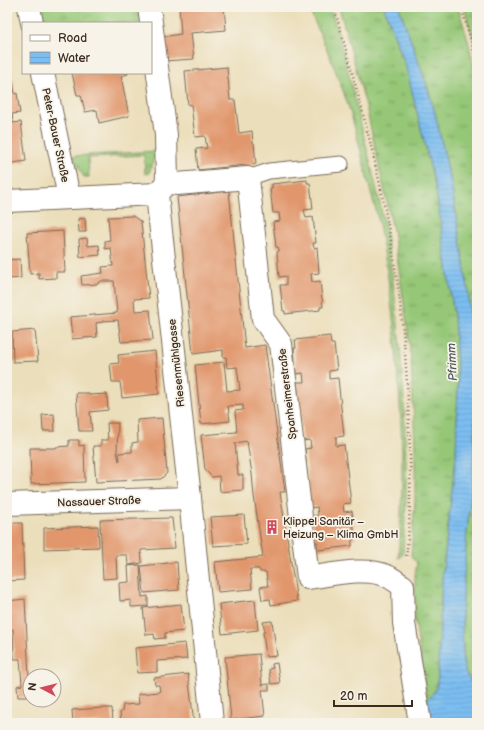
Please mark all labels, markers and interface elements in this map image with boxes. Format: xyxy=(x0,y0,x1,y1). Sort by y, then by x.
legend xyxy=(22,22,152,74)
text: Road xyxy=(58,31,87,46)
text: Water xyxy=(58,51,90,66)
street label: Peter-Bauer Straße xyxy=(39,87,72,184)
street label: Riesenmühlgasse xyxy=(165,318,188,408)
water label: Pfrimm xyxy=(444,342,461,381)
street label: Spanheimerstraße xyxy=(275,347,300,440)
street label: Nassauer Straße xyxy=(57,494,142,509)
place label: Klippel Sanitär – Heizung – Klima GmbH xyxy=(283,515,398,541)
building icon: Klippel Sanitär – Heizung – Klima GmbH xyxy=(264,519,280,535)
north arrow xyxy=(22,668,62,708)
text: N xyxy=(26,682,40,692)
scale bar xyxy=(334,682,412,708)
text: 20 m xyxy=(340,689,367,704)

